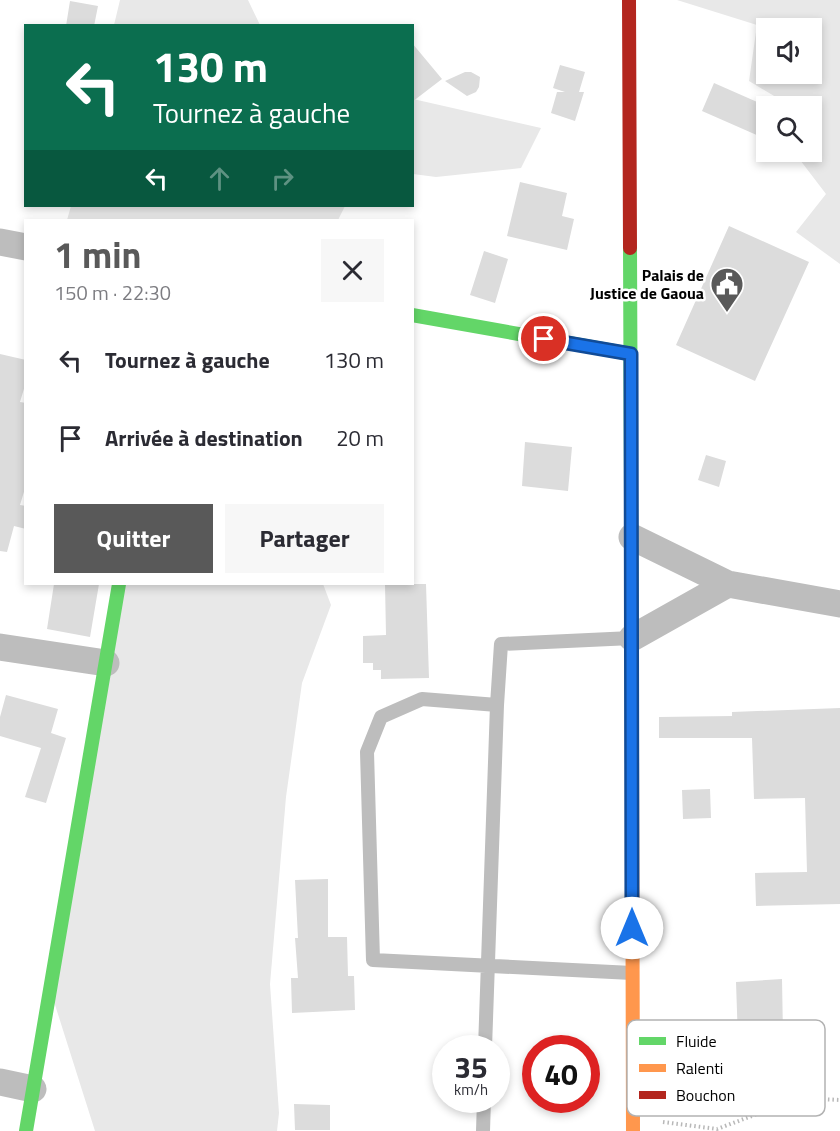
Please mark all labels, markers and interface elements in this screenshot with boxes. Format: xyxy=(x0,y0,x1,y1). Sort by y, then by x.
map controls xyxy=(756,18,822,162)
button: sound xyxy=(756,18,822,84)
text: 130 m xyxy=(153,34,268,98)
icon: left xyxy=(54,48,132,126)
text: Tournez à gauche xyxy=(153,92,350,133)
button: search xyxy=(756,96,822,162)
icon: left xyxy=(140,162,173,195)
icon: ahead xyxy=(203,162,236,195)
icon: right xyxy=(266,162,299,195)
text: 1 min xyxy=(54,227,141,282)
button: close xyxy=(321,239,384,302)
place label: Palais de Justice de Gaoua xyxy=(590,263,704,305)
public building icon: Palais de Justice de Gaoua xyxy=(709,266,745,313)
text: 150 m · 22:30 xyxy=(54,277,171,308)
pin xyxy=(518,313,569,364)
icon: arrive xyxy=(527,322,560,355)
text: Tournez à gauche xyxy=(105,343,270,377)
text: 130 m xyxy=(324,343,384,377)
icon: left xyxy=(54,344,87,377)
text: Arrivée à destination xyxy=(105,421,303,455)
text: 20 m xyxy=(336,421,384,455)
icon: arrive xyxy=(54,422,87,455)
button: Quitter xyxy=(54,504,213,573)
button: Partager xyxy=(225,504,384,573)
position arrow xyxy=(600,896,664,960)
legend xyxy=(627,1020,825,1116)
text: Fluide xyxy=(676,1029,717,1053)
speed limit sign: 40 xyxy=(522,1035,600,1113)
text: 35 xyxy=(454,1044,488,1090)
text: Ralenti xyxy=(676,1056,723,1080)
text: km/h xyxy=(454,1078,488,1101)
text: Bouchon xyxy=(676,1083,735,1107)

